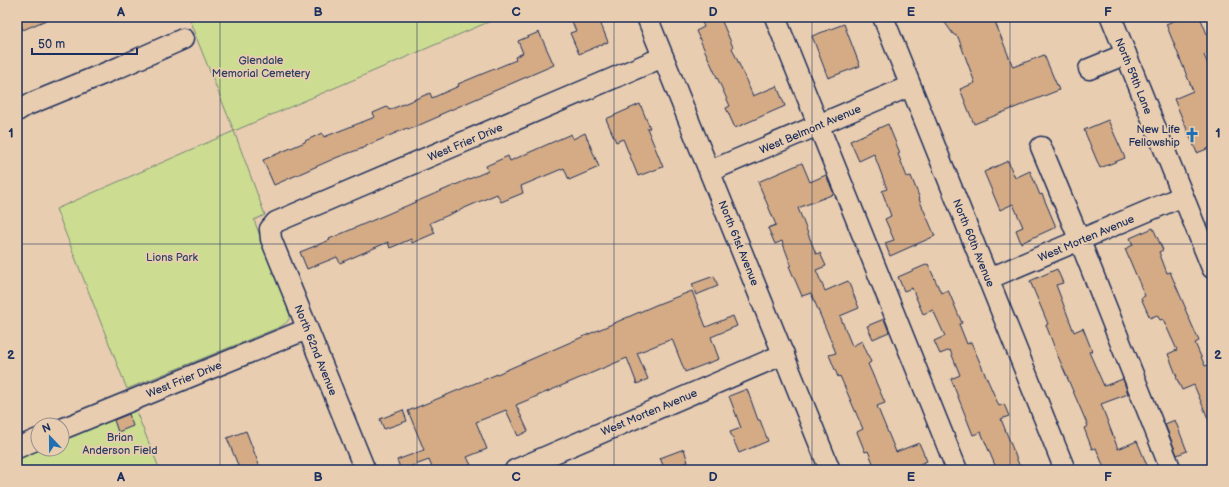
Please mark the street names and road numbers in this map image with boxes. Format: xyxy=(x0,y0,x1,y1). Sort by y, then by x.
street label: North 59th Lane xyxy=(1112,36,1155,117)
street label: West Belmont Avenue xyxy=(757,102,863,157)
street label: West Frier Drive xyxy=(426,121,505,164)
street label: North 60th Avenue xyxy=(950,197,997,289)
street label: North 61st Avenue xyxy=(716,199,762,288)
street label: West Morten Avenue xyxy=(1036,212,1137,265)
street label: North 62nd Avenue xyxy=(291,303,340,398)
street label: West Frier Drive xyxy=(145,358,224,401)
street label: West Morten Avenue xyxy=(599,386,700,439)

